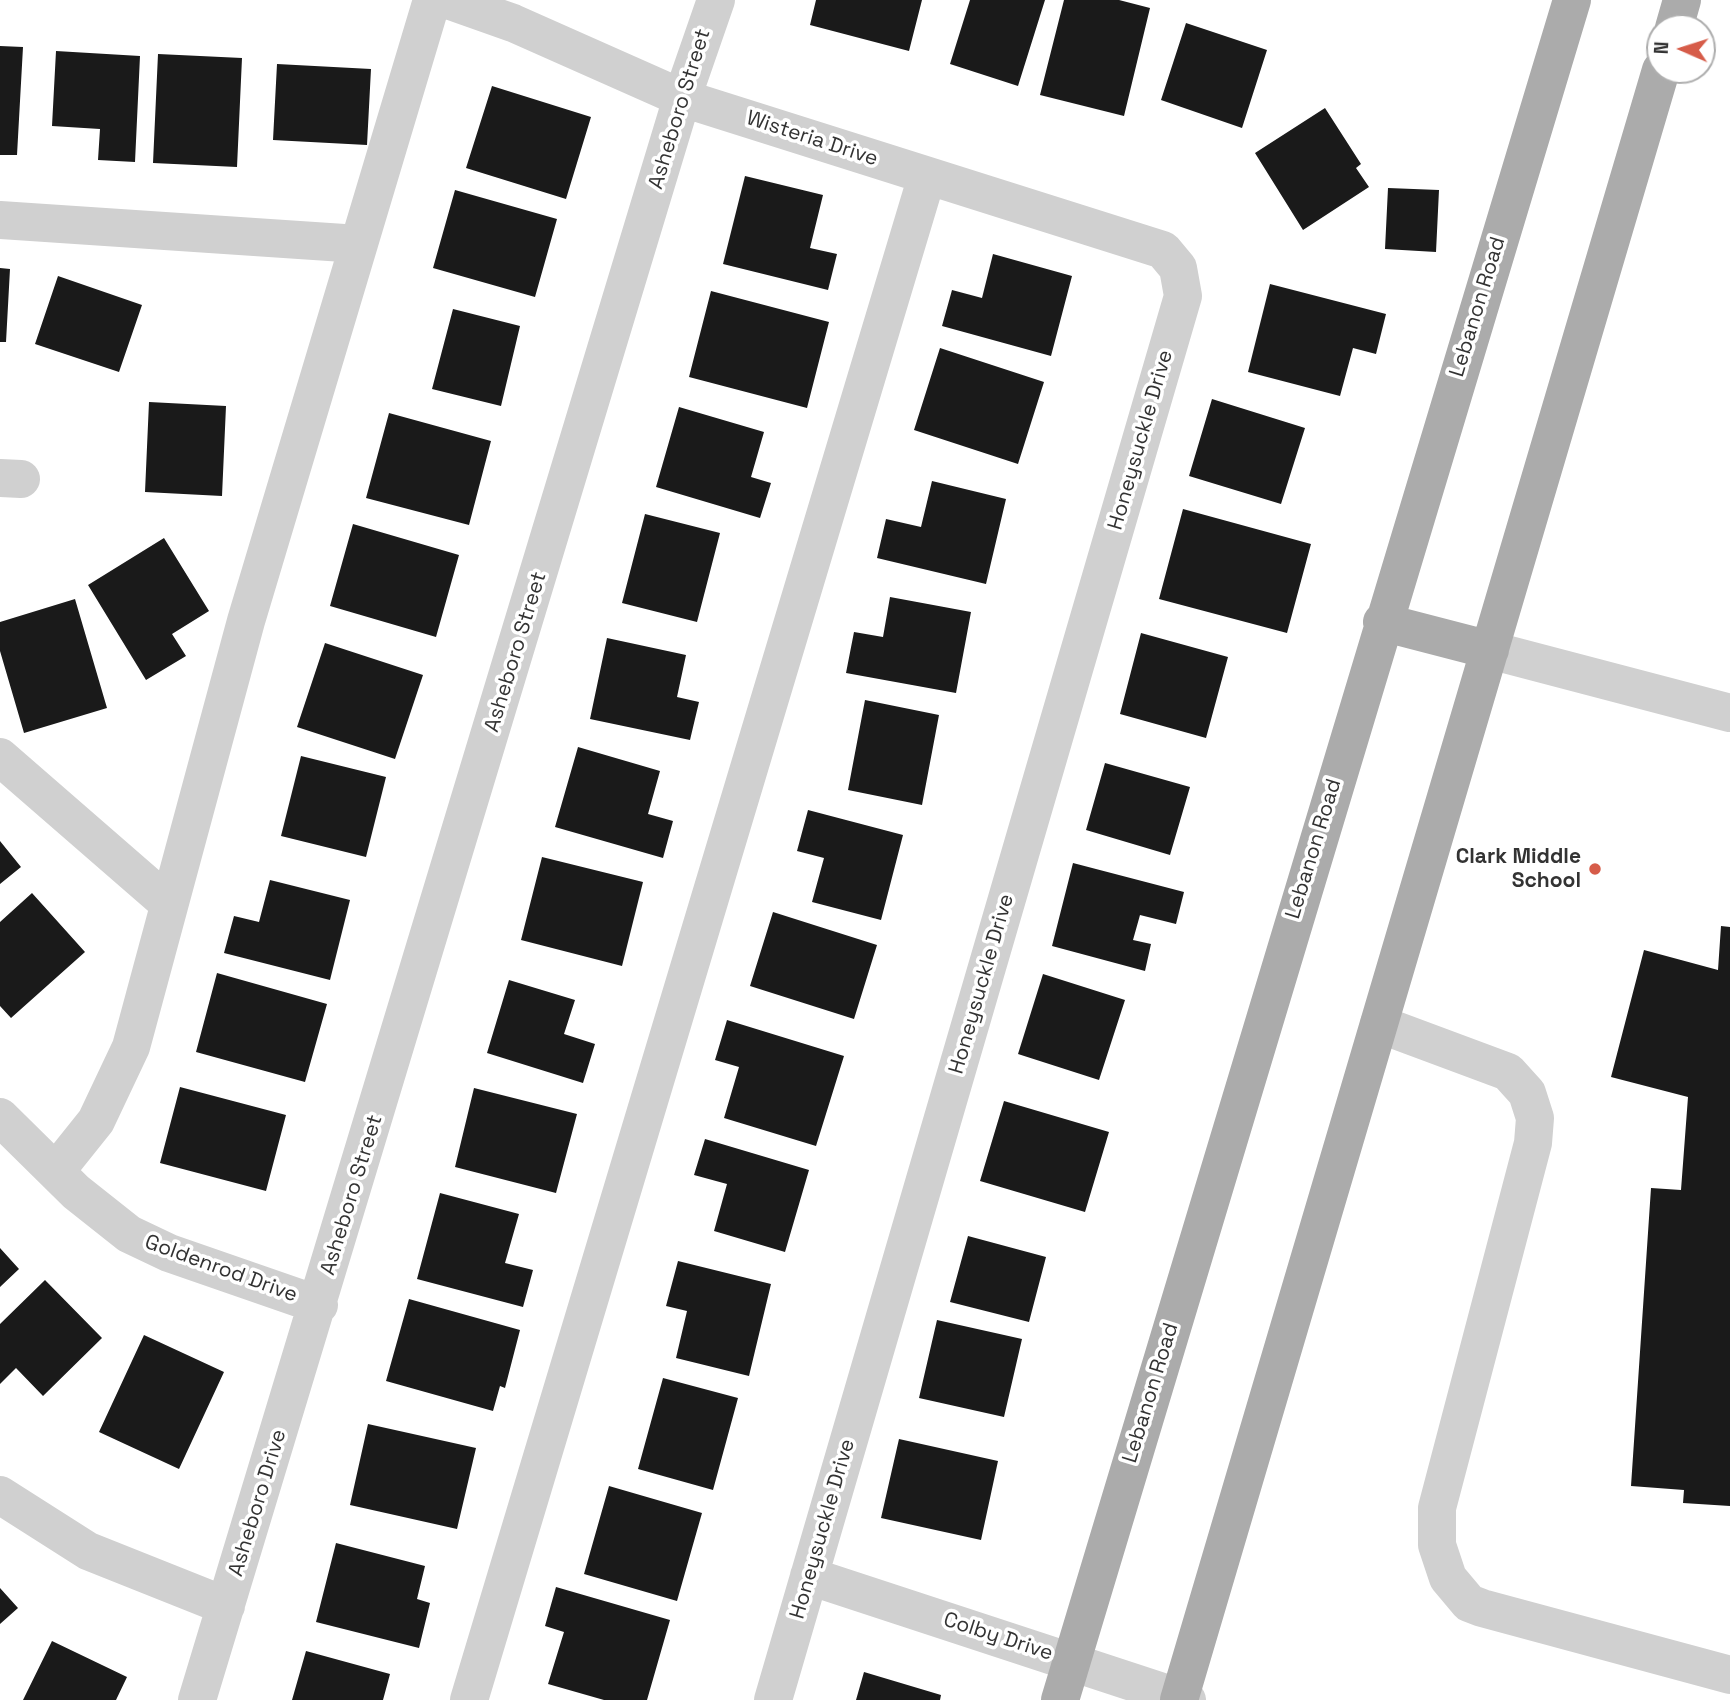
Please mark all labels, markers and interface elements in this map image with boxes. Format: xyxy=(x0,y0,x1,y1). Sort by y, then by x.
north arrow xyxy=(1646,14,1716,84)
street label: Asheboro Street xyxy=(644,26,716,192)
text: N xyxy=(1649,41,1674,55)
street label: Wisteria Drive xyxy=(743,106,881,172)
street label: Lebanon Road xyxy=(1445,234,1511,380)
street label: Honeysuckle Drive xyxy=(1103,347,1179,533)
street label: Asheboro Street xyxy=(480,569,552,735)
street label: Lebanon Road xyxy=(1281,776,1347,922)
place label: Clark Middle School xyxy=(1456,844,1581,894)
marker: Clark Middle School xyxy=(1587,861,1603,877)
street label: Honeysuckle Drive xyxy=(944,891,1020,1077)
street label: Asheboro Street xyxy=(316,1112,388,1278)
street label: Goldenrod Drive xyxy=(141,1230,301,1308)
street label: Lebanon Road xyxy=(1118,1320,1184,1466)
street label: Asheboro Drive xyxy=(224,1426,292,1580)
street label: Honeysuckle Drive xyxy=(785,1436,861,1622)
street label: Colby Drive xyxy=(940,1607,1056,1667)

